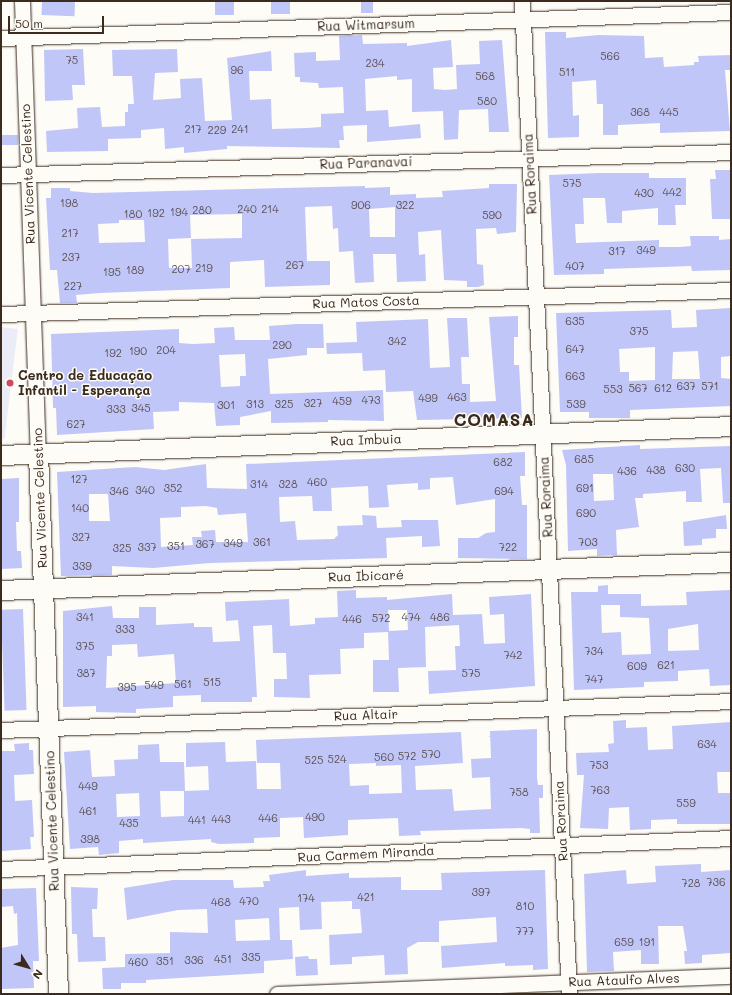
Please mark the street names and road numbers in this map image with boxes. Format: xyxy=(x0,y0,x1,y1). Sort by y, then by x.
street label: Rua Witmarsum xyxy=(317,16,415,34)
street label: Rua Vicente Celestino xyxy=(18,104,38,244)
street label: Rua Roraima xyxy=(520,133,540,215)
street label: Rua Paranavaí xyxy=(319,154,413,172)
street label: Rua Matos Costa xyxy=(312,292,420,312)
street label: Rua Vicente Celestino xyxy=(30,428,50,568)
street label: Rua Imbuia xyxy=(330,431,402,449)
street label: Rua Roraima xyxy=(536,456,556,538)
street label: Rua Ibicaré xyxy=(328,567,404,585)
street label: Rua Altair xyxy=(334,706,398,724)
street label: Rua Vicente Celestino xyxy=(42,751,62,891)
street label: Rua Roraima xyxy=(551,780,571,862)
street label: Rua Carmem Miranda xyxy=(297,843,435,865)
street label: Rua Ataulfo Alves xyxy=(568,970,680,990)

